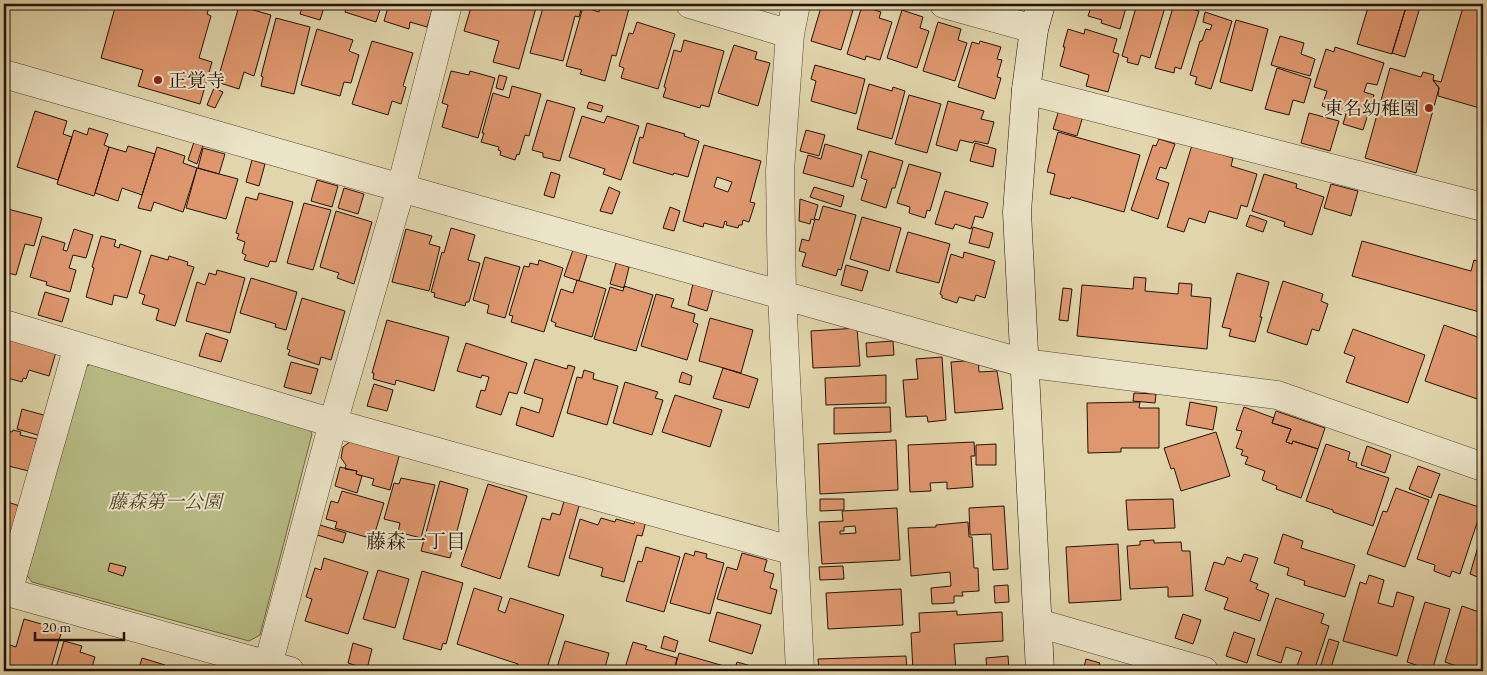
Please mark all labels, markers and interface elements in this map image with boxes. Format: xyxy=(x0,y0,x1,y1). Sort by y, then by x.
place label: 正覚寺 xyxy=(168,68,225,93)
marker: 正覚寺 xyxy=(152,74,164,86)
place label: 東名幼稚園 xyxy=(1324,96,1419,121)
marker: 東名幼稚園 xyxy=(1423,102,1435,114)
park label: 藤森第一公園 xyxy=(108,489,225,514)
district label: 藤森一丁目 xyxy=(366,528,466,554)
scale bar xyxy=(35,610,124,642)
text: 20 m xyxy=(42,617,71,636)

